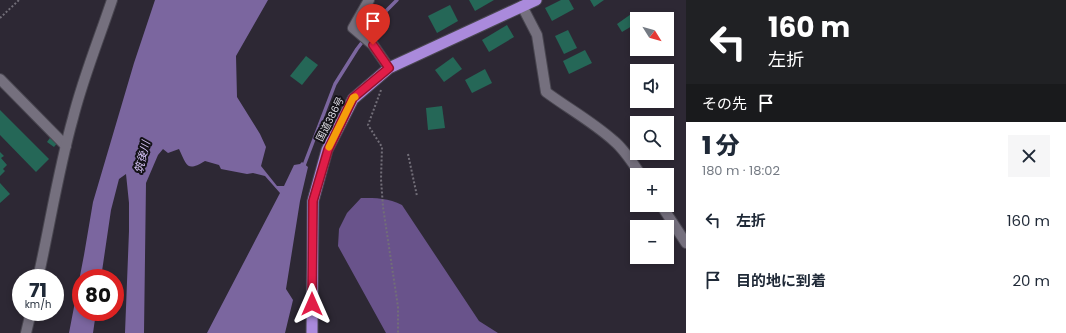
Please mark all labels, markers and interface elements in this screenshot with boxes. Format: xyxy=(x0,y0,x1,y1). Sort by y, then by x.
pin xyxy=(356,4,390,45)
text: 160 m xyxy=(768,8,850,47)
icon: arrive xyxy=(362,10,384,32)
north arrow xyxy=(630,12,674,56)
map controls xyxy=(630,12,674,264)
icon: left xyxy=(702,16,754,68)
text: 左折 xyxy=(768,47,804,72)
button: sound xyxy=(630,64,674,108)
icon: arrive xyxy=(755,92,777,114)
text: その先 xyxy=(702,93,747,114)
street label: 国道386号 xyxy=(312,94,348,144)
button: search xyxy=(630,116,674,160)
text: 1 分 xyxy=(702,129,740,162)
button: close xyxy=(1008,135,1050,177)
water label: 筑後川 xyxy=(130,138,154,175)
text: 180 m · 18:02 xyxy=(702,161,780,180)
button: + xyxy=(630,168,674,212)
icon: left xyxy=(702,209,724,231)
text: 左折 xyxy=(736,210,766,231)
text: 160 m xyxy=(1007,210,1050,231)
button: − xyxy=(630,220,674,264)
speed limit sign: 80 xyxy=(72,269,124,321)
icon: arrive xyxy=(702,269,724,291)
text: 目的地に到着 xyxy=(736,270,826,291)
text: 20 m xyxy=(1012,270,1050,291)
text: 71 xyxy=(29,276,47,304)
position arrow xyxy=(291,283,333,325)
text: km/h xyxy=(25,297,51,312)

